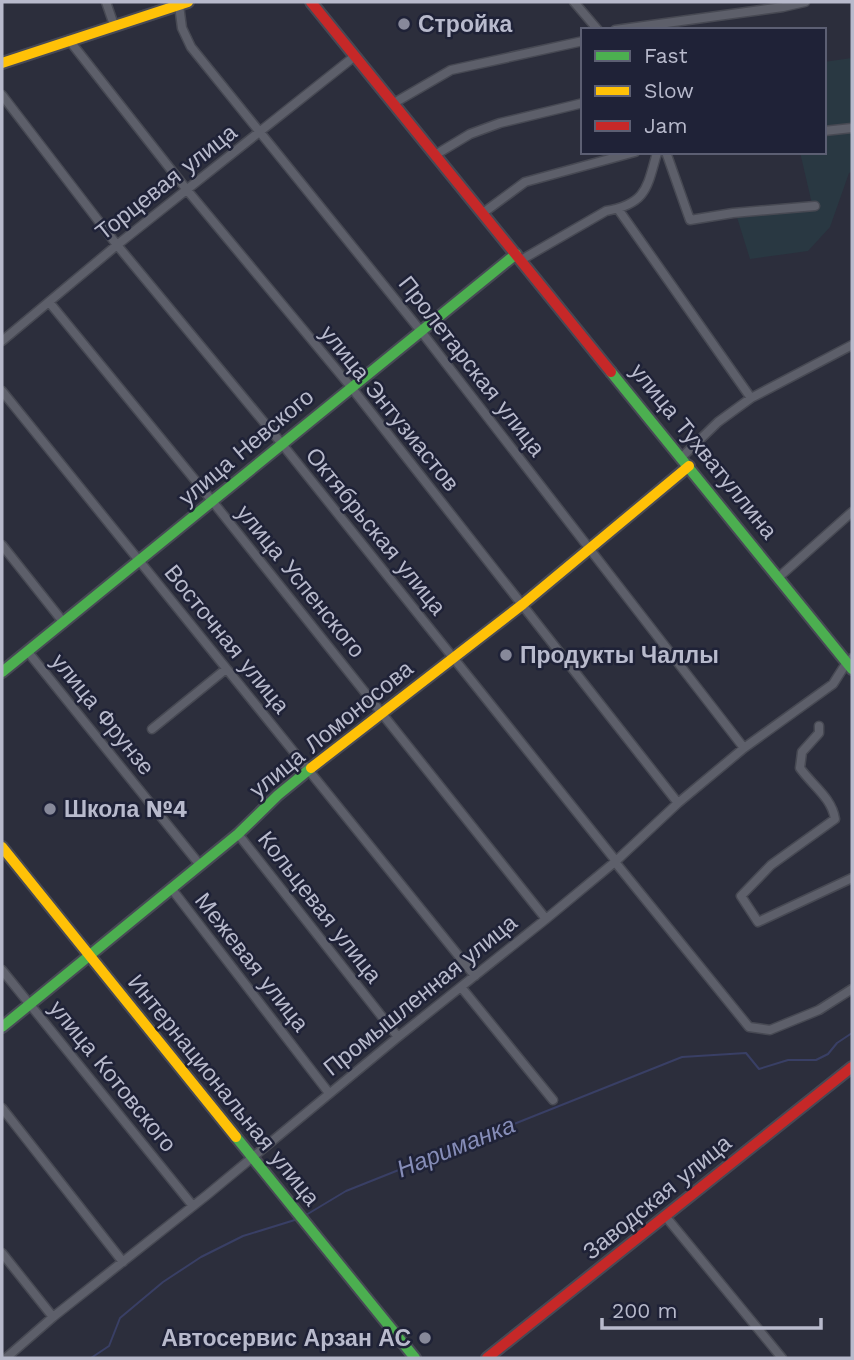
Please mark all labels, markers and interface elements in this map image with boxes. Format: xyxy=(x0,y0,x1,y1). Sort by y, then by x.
place label: Стройка xyxy=(418,11,513,38)
marker: Стройка xyxy=(396,16,412,32)
legend xyxy=(581,28,826,154)
text: Fast xyxy=(644,43,688,68)
text: Slow xyxy=(644,78,694,103)
text: Jam xyxy=(644,113,687,138)
street label: Торцевая улица xyxy=(90,119,242,246)
street label: Пролетарская улица xyxy=(393,271,550,462)
street label: улица Энтузиастов xyxy=(314,320,465,497)
street label: улица Тухватуллина xyxy=(625,358,783,545)
street label: улица Невского xyxy=(173,383,319,512)
street label: Октябрьская улица xyxy=(300,442,452,621)
street label: улица Успенского xyxy=(231,499,371,663)
street label: Восточная улица xyxy=(158,560,295,719)
place label: Продукты Чаллы xyxy=(520,642,719,669)
marker: Продукты Чаллы xyxy=(498,647,514,663)
street label: улица Фрунзе xyxy=(45,648,160,780)
street label: улица Ломоносова xyxy=(244,655,419,804)
place label: Школа №4 xyxy=(64,796,188,823)
marker: Школа №4 xyxy=(42,801,58,817)
street label: Кольцевая улица xyxy=(252,826,387,989)
street label: Межевая улица xyxy=(189,888,314,1037)
street label: Промышленная улица xyxy=(318,909,523,1082)
street label: Интернациональная улица xyxy=(122,969,325,1211)
street label: улица Котовского xyxy=(43,995,182,1158)
water label: Нариманка xyxy=(393,1111,519,1183)
street label: Заводская улица xyxy=(578,1129,737,1265)
scale bar xyxy=(602,1286,821,1330)
text: 200 m xyxy=(612,1298,678,1323)
place label: Автосервис Арзан АС xyxy=(161,1325,411,1352)
marker: Автосервис Арзан АС xyxy=(417,1330,433,1346)

